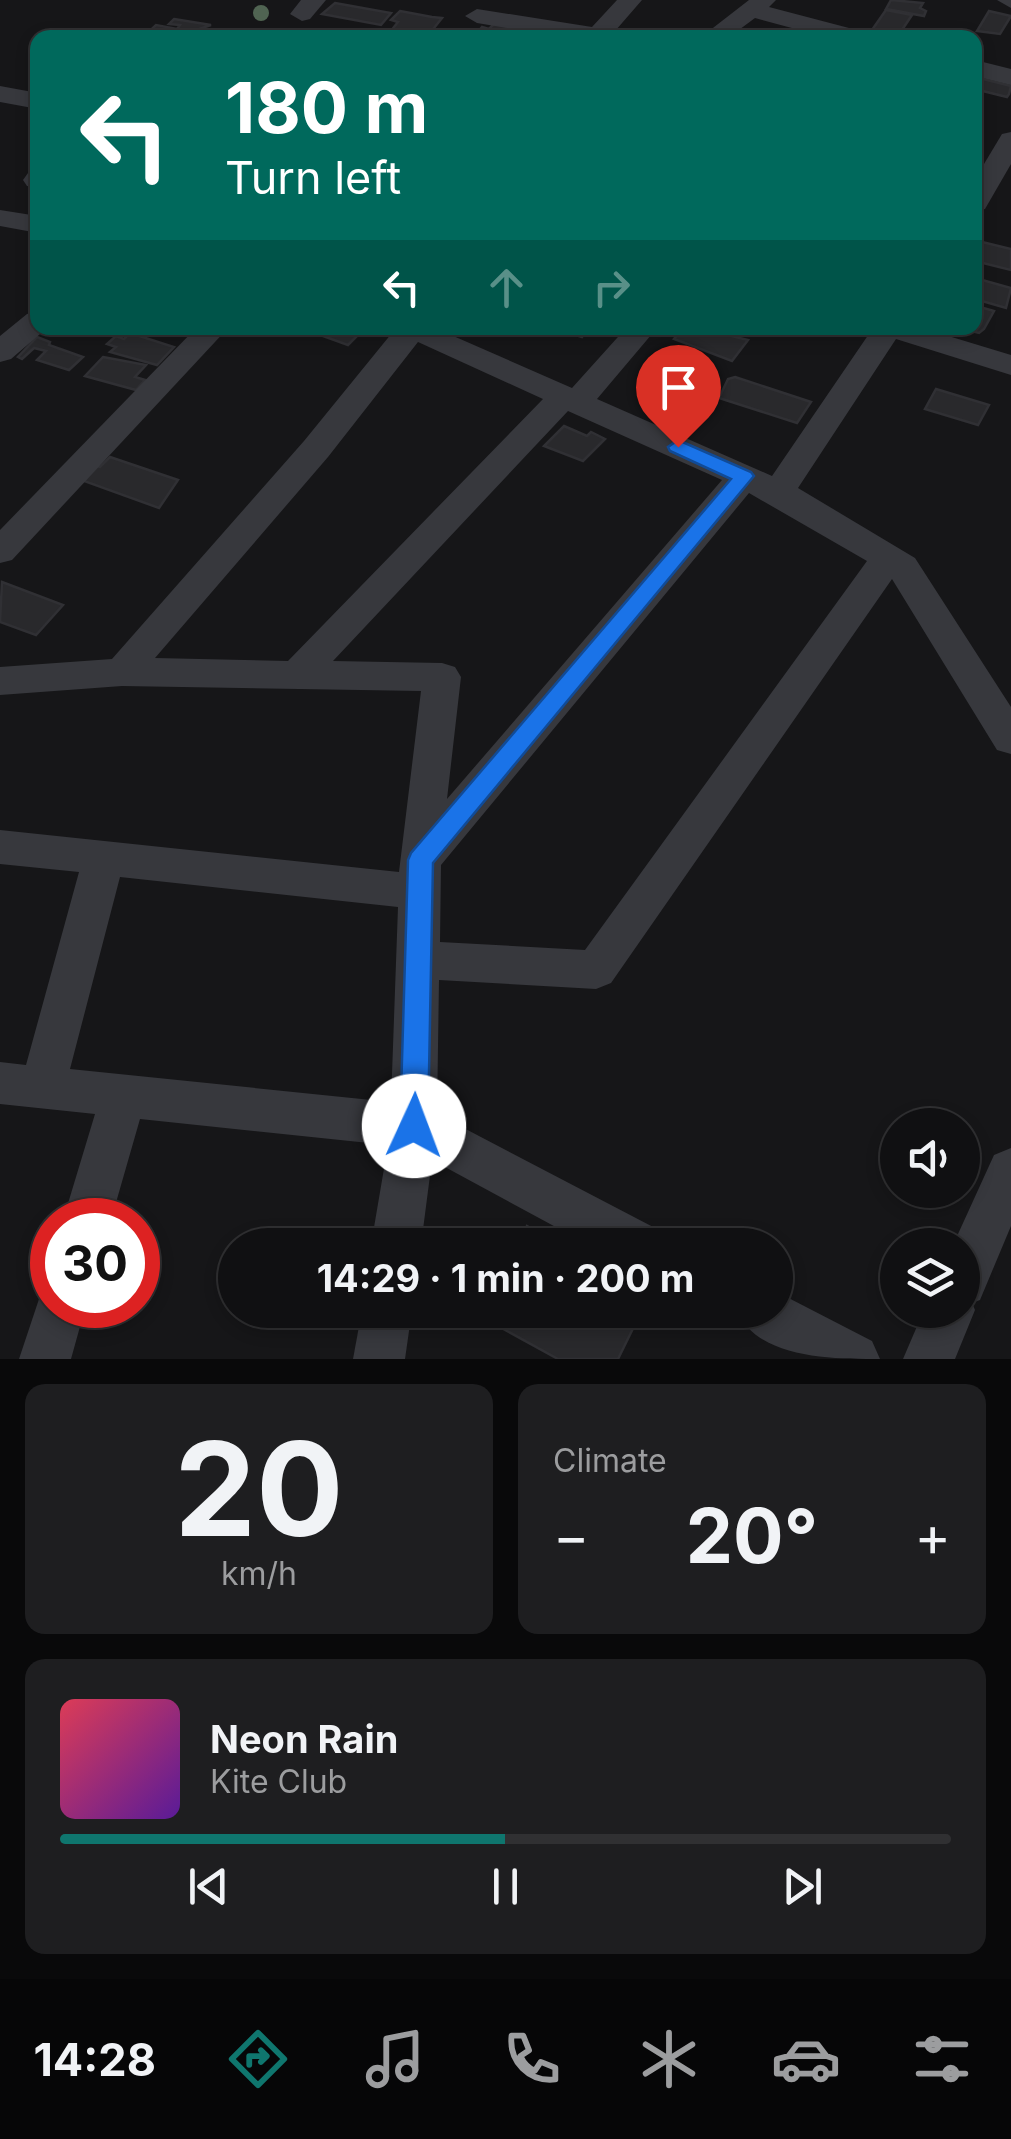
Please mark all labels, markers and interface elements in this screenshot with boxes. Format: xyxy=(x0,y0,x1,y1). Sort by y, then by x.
text: 180 m xyxy=(225,65,428,150)
icon: left xyxy=(60,70,190,200)
text: Turn left xyxy=(225,150,401,205)
icon: left xyxy=(374,260,429,315)
icon: ahead xyxy=(479,260,534,315)
icon: right xyxy=(584,260,639,315)
pin xyxy=(636,345,721,448)
icon: arrive xyxy=(651,360,706,415)
position arrow xyxy=(362,1074,466,1178)
map controls xyxy=(880,1108,980,1328)
button: sound xyxy=(880,1108,980,1208)
speed limit sign: 30 xyxy=(30,1198,160,1328)
button: layers xyxy=(880,1228,980,1328)
text: 14:29 · 1 min · 200 m xyxy=(317,1255,694,1301)
text: 20 xyxy=(174,1410,344,1567)
text: Climate xyxy=(553,1441,667,1480)
text: 20° xyxy=(686,1490,818,1581)
text: − xyxy=(553,1503,589,1569)
text: + xyxy=(915,1503,951,1569)
text: km/h xyxy=(221,1554,297,1593)
text: Neon Rain xyxy=(210,1716,398,1762)
text: Kite Club xyxy=(210,1762,347,1801)
icon: previous xyxy=(181,1859,236,1914)
icon: pause xyxy=(478,1859,533,1914)
icon: next xyxy=(775,1859,830,1914)
icon: directions xyxy=(223,2024,293,2094)
icon: music xyxy=(360,2024,430,2094)
icon: phone xyxy=(497,2024,567,2094)
icon: climate xyxy=(634,2024,704,2094)
icon: car xyxy=(771,2024,841,2094)
icon: filters xyxy=(907,2024,977,2094)
text: 14:28 xyxy=(33,2032,156,2087)

